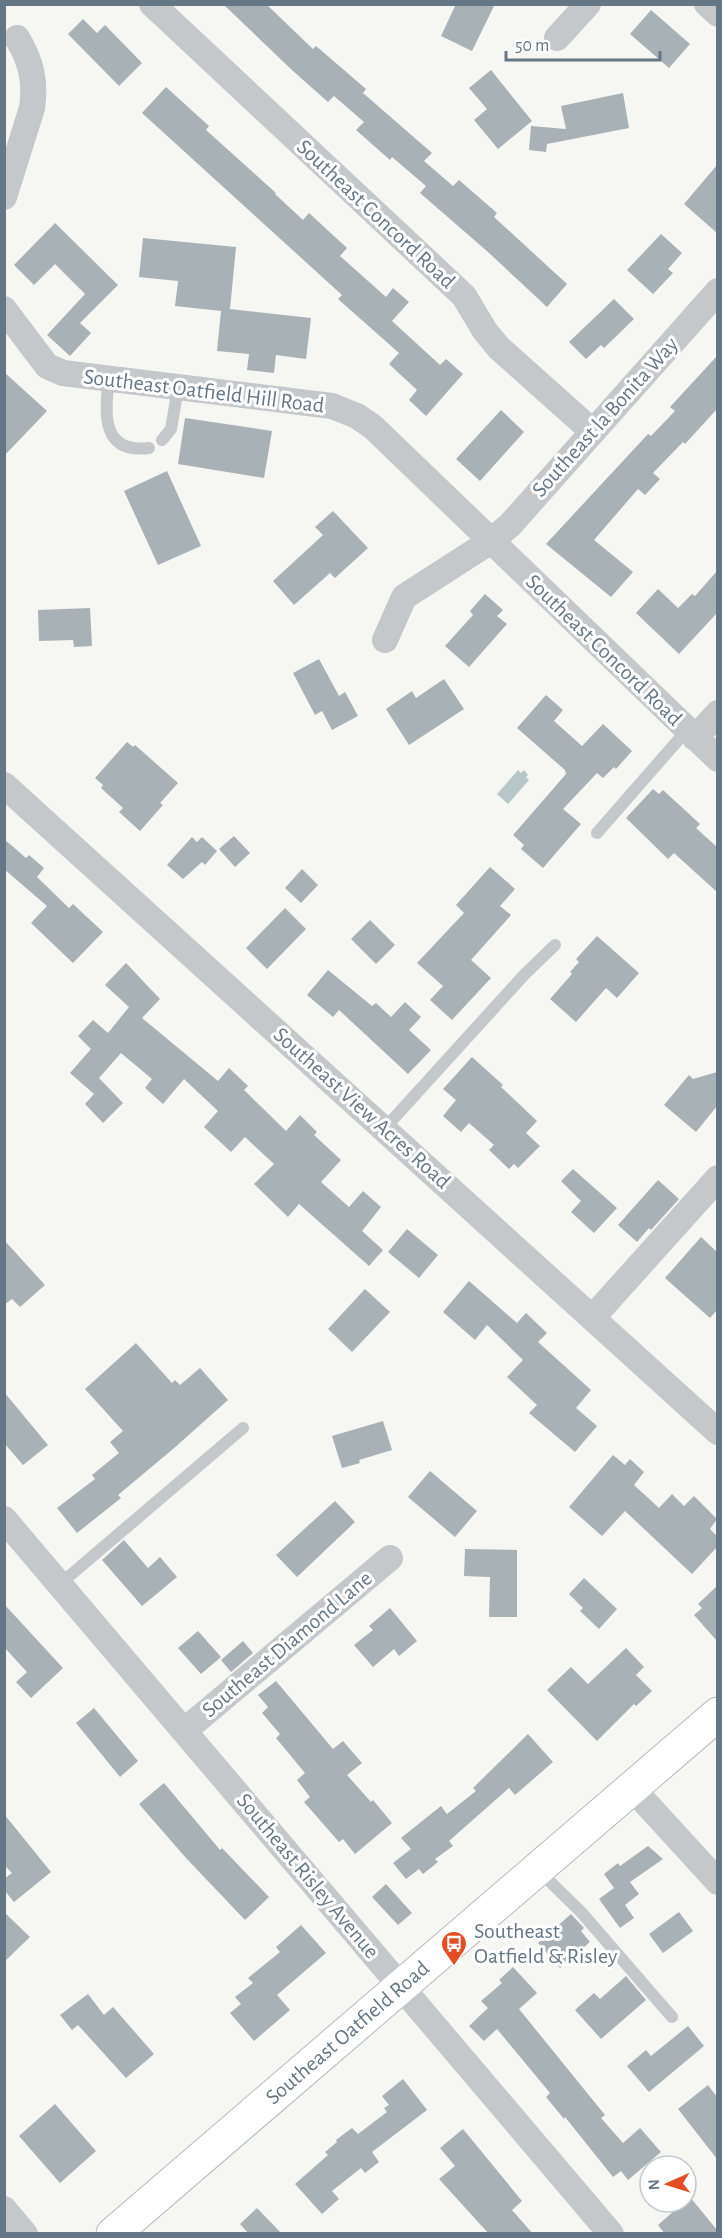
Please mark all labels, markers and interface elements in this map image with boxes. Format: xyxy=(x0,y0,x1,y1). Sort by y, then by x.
scale bar xyxy=(506,24,660,62)
text: 50 m xyxy=(515,37,549,55)
street label: Southeast Concord Road xyxy=(293,135,459,293)
street label: Southeast la Bonita Way xyxy=(528,333,683,501)
street label: Southeast Oatfield Hill Road xyxy=(82,365,326,417)
street label: Southeast Concord Road xyxy=(522,570,686,730)
street label: Southeast View Acres Road xyxy=(269,1023,455,1193)
street label: Southeast Diamond Lane xyxy=(198,1567,376,1721)
street label: Southeast Risley Avenue xyxy=(233,1789,383,1963)
place label: Southeast Oatfield & Risley xyxy=(474,1920,618,1967)
bus stop icon: Southeast Oatfield & Risley xyxy=(439,1929,469,1967)
street label: Southeast Oatfield Road xyxy=(261,1957,433,2109)
north arrow xyxy=(638,2154,698,2214)
text: N xyxy=(646,2179,662,2191)

